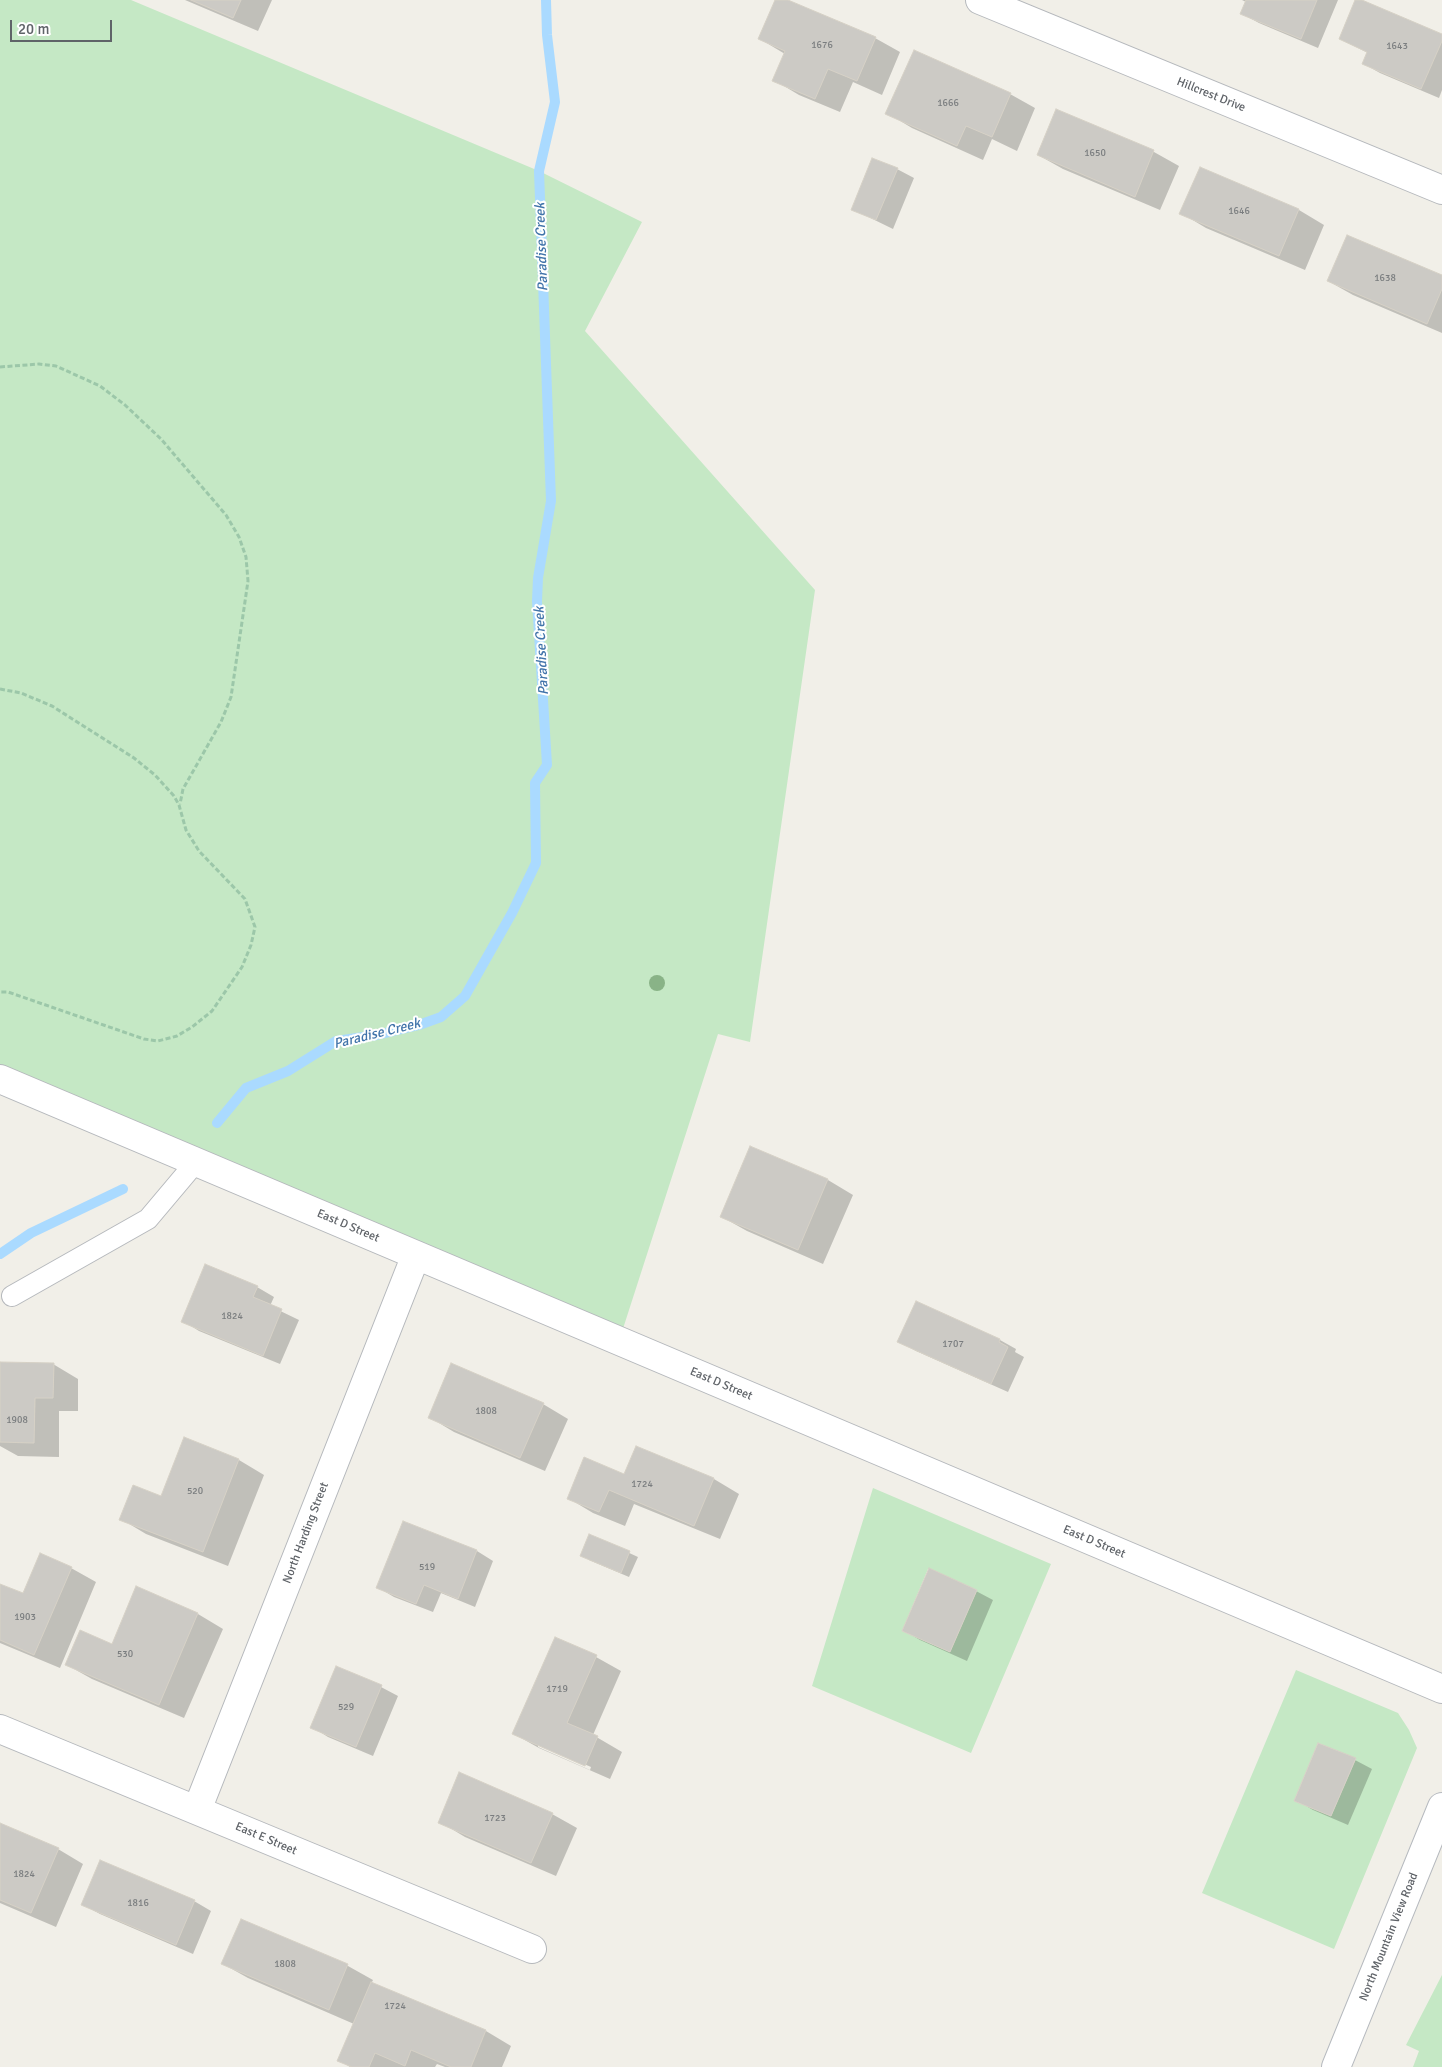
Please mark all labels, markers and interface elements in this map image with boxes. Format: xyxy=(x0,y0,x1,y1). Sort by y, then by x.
scale bar xyxy=(12,10,115,42)
text: 20 m xyxy=(18,20,49,38)
house number: 1676 xyxy=(811,39,833,51)
house number: 1643 xyxy=(1386,40,1408,52)
street label: Hillcrest Drive xyxy=(1174,75,1248,115)
house number: 1666 xyxy=(937,97,959,109)
house number: 1650 xyxy=(1084,147,1106,159)
water label: Paradise Creek xyxy=(532,202,552,292)
house number: 1646 xyxy=(1228,205,1250,217)
house number: 1638 xyxy=(1374,272,1396,284)
water label: Paradise Creek xyxy=(531,606,553,696)
water label: Paradise Creek xyxy=(332,1015,422,1053)
street label: East D Street xyxy=(315,1206,381,1246)
house number: 1824 xyxy=(221,1310,243,1322)
house number: 1707 xyxy=(942,1338,964,1350)
street label: East D Street xyxy=(688,1364,754,1404)
house number: 1808 xyxy=(475,1405,497,1417)
house number: 1908 xyxy=(6,1414,28,1426)
house number: 1724 xyxy=(631,1478,653,1490)
street label: North Harding Street xyxy=(280,1480,332,1586)
house number: 520 xyxy=(187,1485,203,1497)
street label: East D Street xyxy=(1061,1522,1127,1562)
house number: 519 xyxy=(419,1561,435,1573)
house number: 1903 xyxy=(14,1611,36,1623)
house number: 530 xyxy=(117,1648,133,1660)
house number: 1719 xyxy=(546,1683,568,1695)
house number: 529 xyxy=(338,1701,354,1713)
house number: 1723 xyxy=(484,1812,506,1824)
street label: East E Street xyxy=(233,1820,299,1858)
house number: 1824 xyxy=(13,1868,35,1880)
street label: North Mountain View Road xyxy=(1357,1871,1421,2003)
house number: 1816 xyxy=(127,1897,149,1909)
house number: 1808 xyxy=(274,1958,296,1970)
house number: 1724 xyxy=(384,2000,406,2012)

